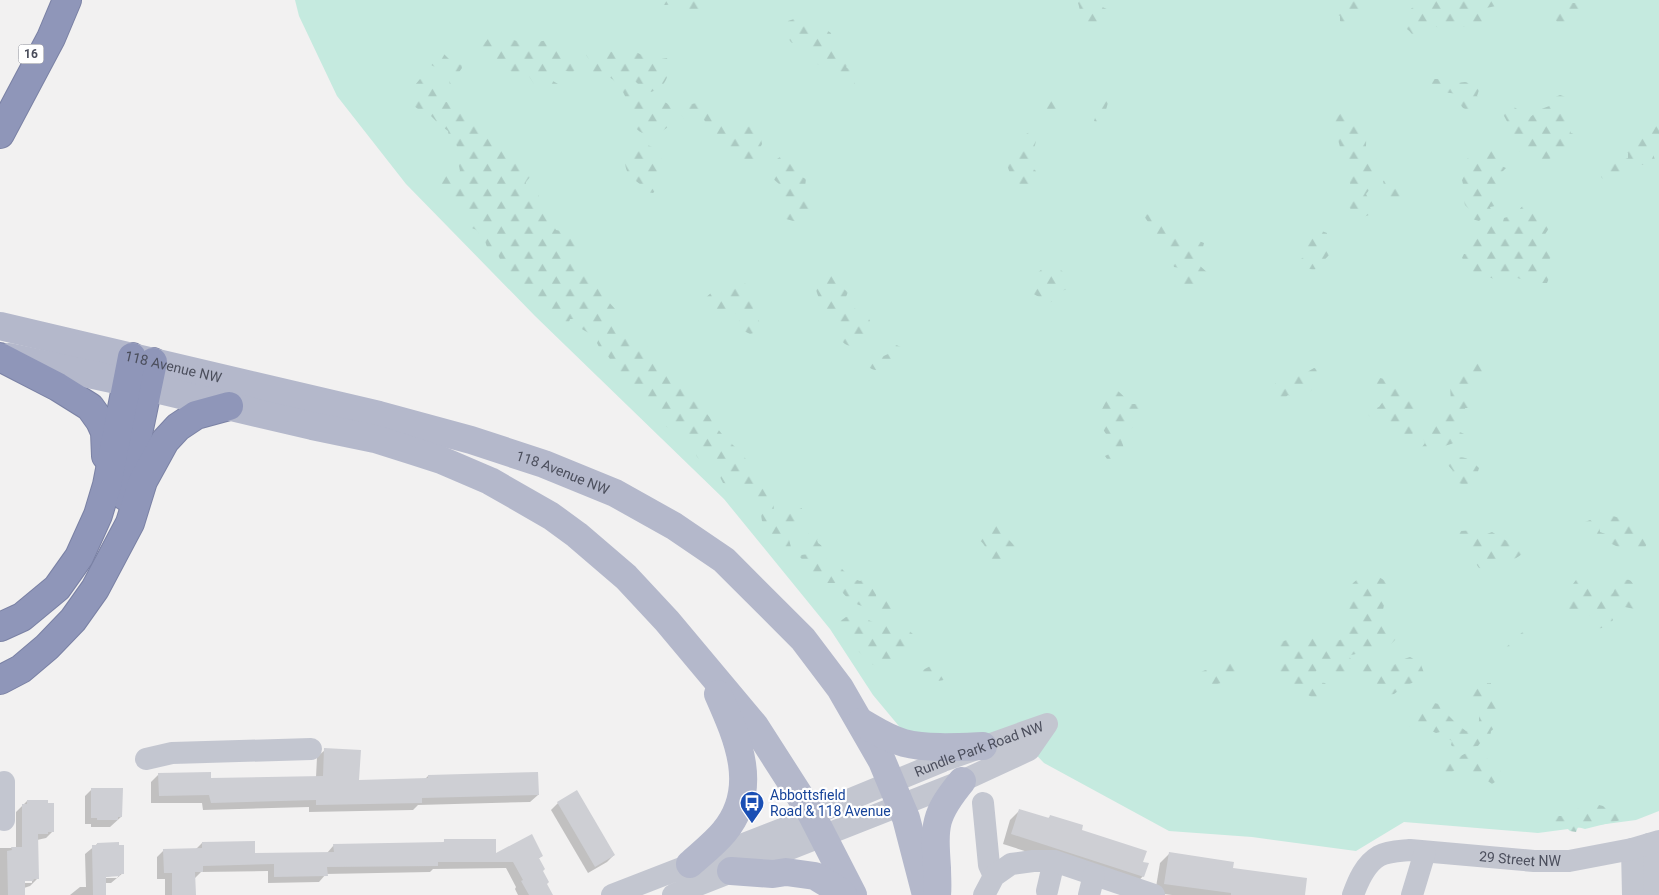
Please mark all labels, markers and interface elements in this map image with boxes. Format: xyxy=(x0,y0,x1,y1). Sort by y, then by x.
road number: 16 xyxy=(18,44,44,64)
street label: 118 Avenue NW xyxy=(123,348,224,386)
street label: 118 Avenue NW xyxy=(514,447,612,498)
street label: Rundle Park Road NW xyxy=(912,718,1046,780)
place label: Abbottsfield Road & 118 Avenue xyxy=(770,787,891,819)
bus stop icon: Abbottsfield Road & 118 Avenue xyxy=(739,790,765,824)
street label: 29 Street NW xyxy=(1478,848,1562,869)

